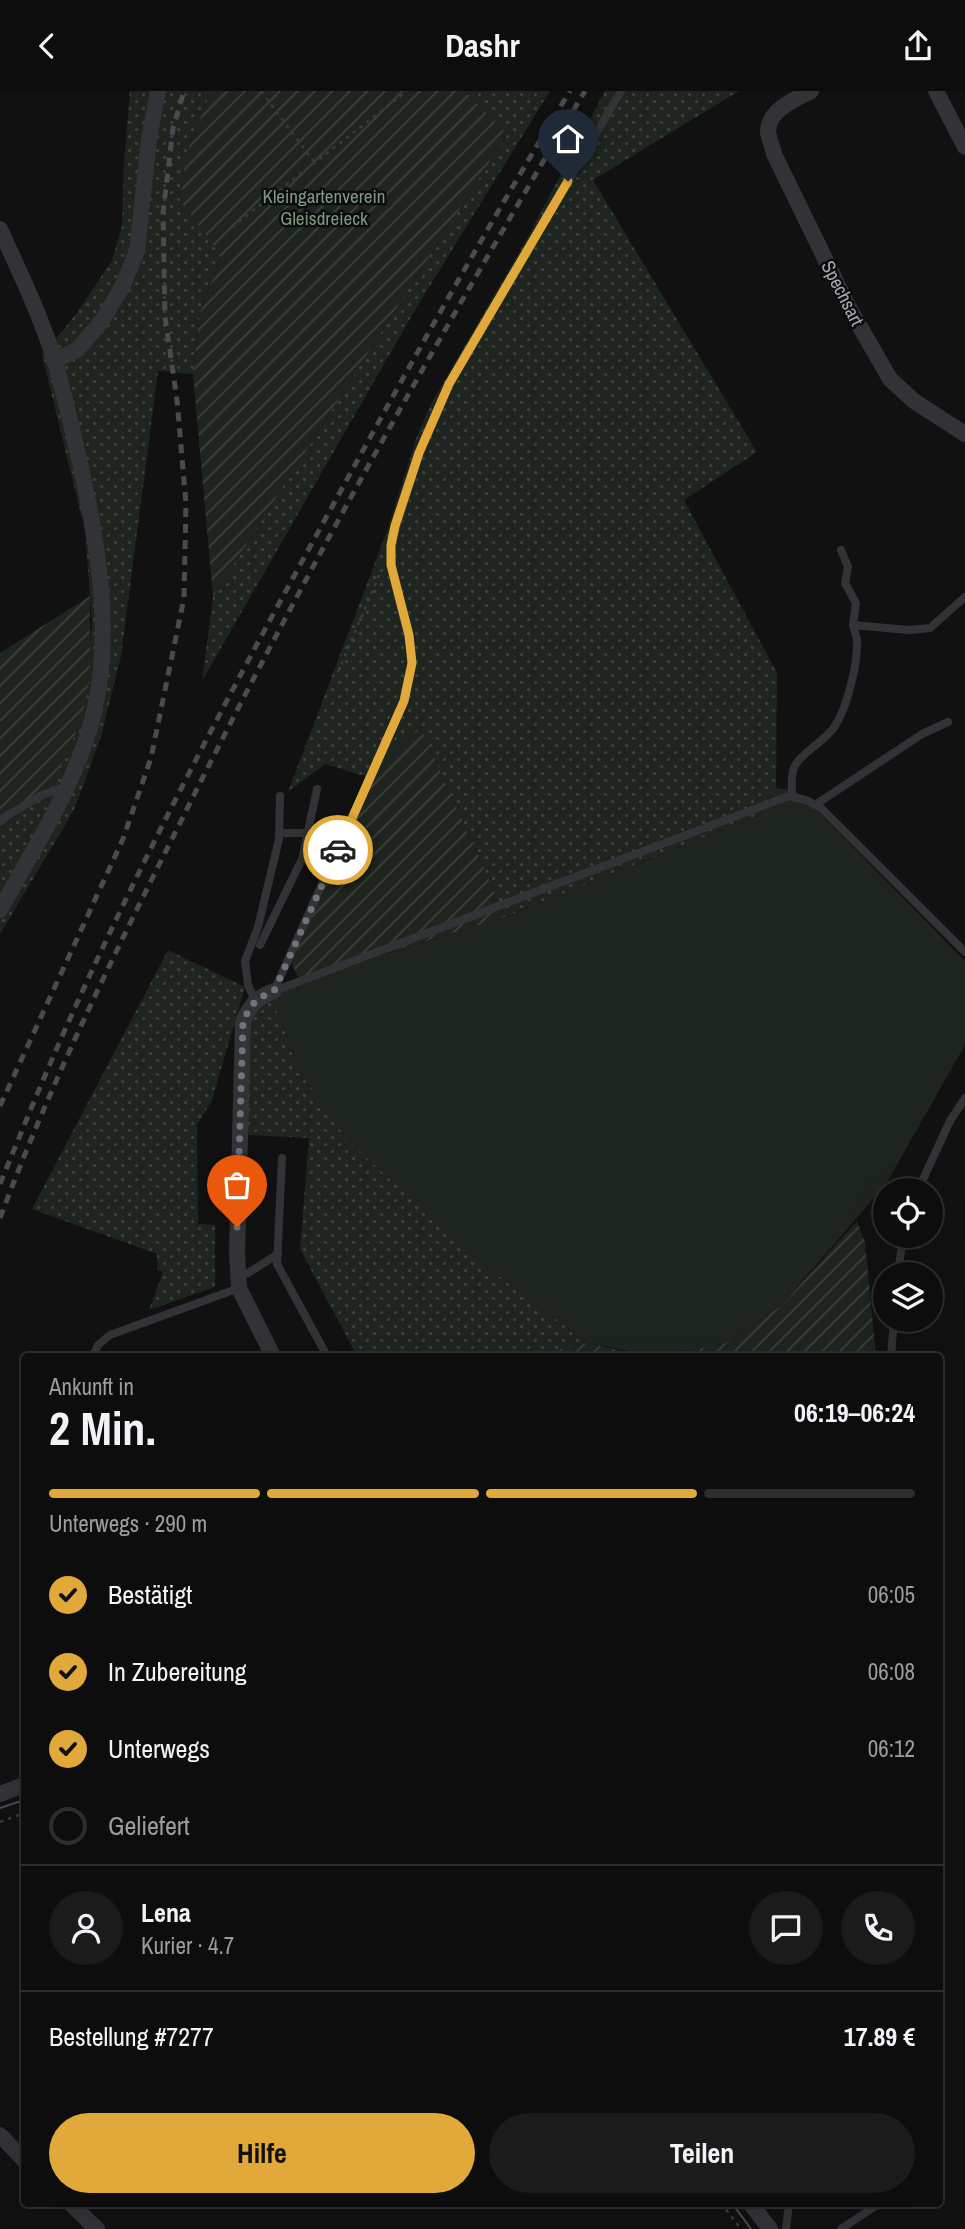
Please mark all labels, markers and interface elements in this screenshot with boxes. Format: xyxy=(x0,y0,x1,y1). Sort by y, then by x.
text: Dashr xyxy=(445,24,520,67)
icon: back xyxy=(28,27,66,65)
icon: share xyxy=(899,27,937,65)
pin xyxy=(538,109,598,181)
icon: home xyxy=(549,120,587,158)
park label: Kleingartenverein Gleisdreieck xyxy=(263,183,386,231)
street label: Spechsart xyxy=(815,256,871,331)
courier xyxy=(303,815,373,885)
icon: car xyxy=(319,831,357,869)
pin xyxy=(207,1155,267,1227)
icon: bag xyxy=(218,1166,256,1204)
map controls xyxy=(873,1178,943,1332)
button: locate xyxy=(873,1178,943,1248)
button: layers xyxy=(873,1262,943,1332)
text: Ankunft in xyxy=(49,1371,134,1402)
text: 06:19–06:24 xyxy=(794,1395,915,1430)
text: 2 Min. xyxy=(49,1397,156,1459)
text: Unterwegs · 290 m xyxy=(49,1508,207,1539)
icon: check xyxy=(49,1576,87,1614)
text: Bestätigt xyxy=(108,1577,192,1612)
text: 06:05 xyxy=(868,1579,915,1610)
icon: check xyxy=(49,1653,87,1691)
text: In Zubereitung xyxy=(108,1654,247,1689)
text: 06:08 xyxy=(868,1656,915,1687)
icon: check xyxy=(49,1730,87,1768)
text: Unterwegs xyxy=(108,1731,210,1766)
text: 06:12 xyxy=(868,1733,915,1764)
text: Geliefert xyxy=(108,1808,190,1843)
button: person xyxy=(49,1891,123,1965)
button: chat xyxy=(749,1891,823,1965)
button: phone xyxy=(841,1891,915,1965)
text: Lena xyxy=(141,1895,191,1930)
text: Kurier · 4.7 xyxy=(141,1930,234,1961)
text: Bestellung #7277 xyxy=(49,2019,214,2054)
text: 17.89 € xyxy=(844,2019,915,2054)
button: Hilfe xyxy=(49,2113,475,2193)
button: Teilen xyxy=(489,2113,915,2193)

